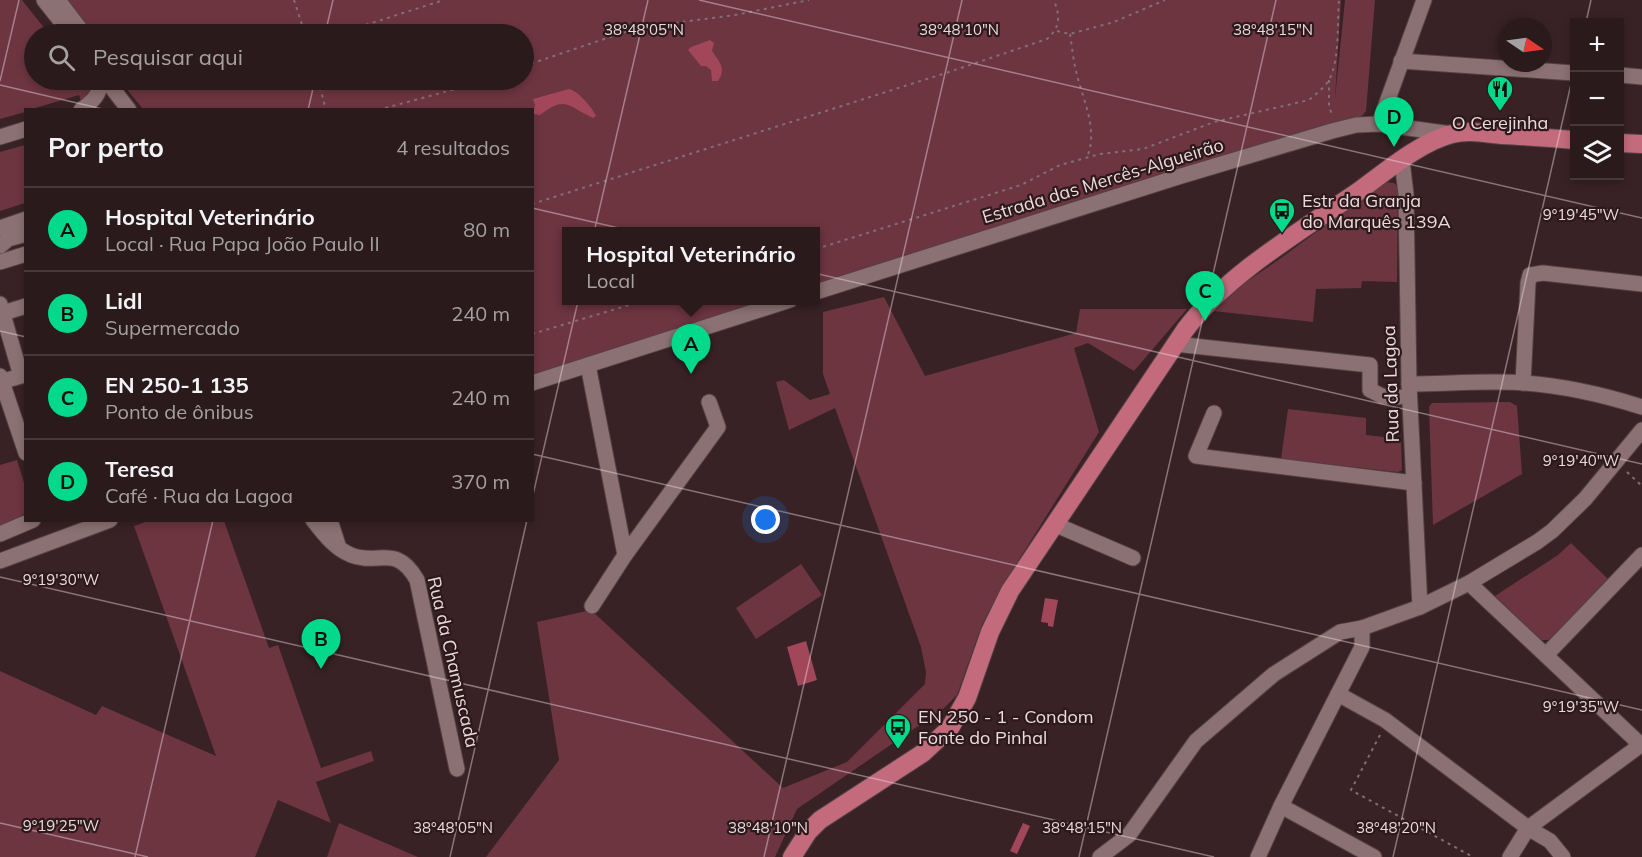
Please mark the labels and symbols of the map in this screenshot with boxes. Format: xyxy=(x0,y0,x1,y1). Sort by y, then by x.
north arrow xyxy=(1498,18,1552,72)
text: 38°48'05"N xyxy=(604,20,684,39)
text: 38°48'10"N xyxy=(919,20,999,39)
text: 38°48'15"N xyxy=(1233,20,1313,39)
restaurant icon: O Cerejinha xyxy=(1485,74,1515,112)
pin: D xyxy=(1374,98,1414,147)
place label: O Cerejinha xyxy=(1452,111,1548,134)
street label: Estrada das Mercês-Algueirão xyxy=(979,133,1226,228)
place label: Estr da Granja do Marquês 139A xyxy=(1302,189,1451,233)
bus stop icon: Estr da Granja do Marquês 139A xyxy=(1267,196,1297,234)
text: 9°19'45"W xyxy=(1543,205,1620,224)
pin: C xyxy=(1186,272,1224,321)
pin: A xyxy=(672,324,710,374)
street label: Rua da Lagoa xyxy=(1377,325,1404,443)
text: 9°19'40"W xyxy=(1543,451,1620,470)
your location xyxy=(751,505,780,534)
text: 9°19'30"W xyxy=(23,570,100,589)
street label: Rua da Chamuscada xyxy=(423,574,484,750)
pin: B xyxy=(302,620,340,669)
text: 9°19'35"W xyxy=(1543,697,1620,716)
place label: EN 250 - 1 - Condom Fonte do Pinhal xyxy=(918,705,1094,749)
bus stop icon: EN 250 - 1 - Condom Fonte do Pinhal xyxy=(883,712,913,750)
text: 9°19'25"W xyxy=(23,816,100,835)
text: 38°48'05"N xyxy=(413,818,493,837)
text: 38°48'10"N xyxy=(728,818,808,837)
text: 38°48'15"N xyxy=(1042,818,1122,837)
text: 38°48'20"N xyxy=(1356,818,1436,837)

